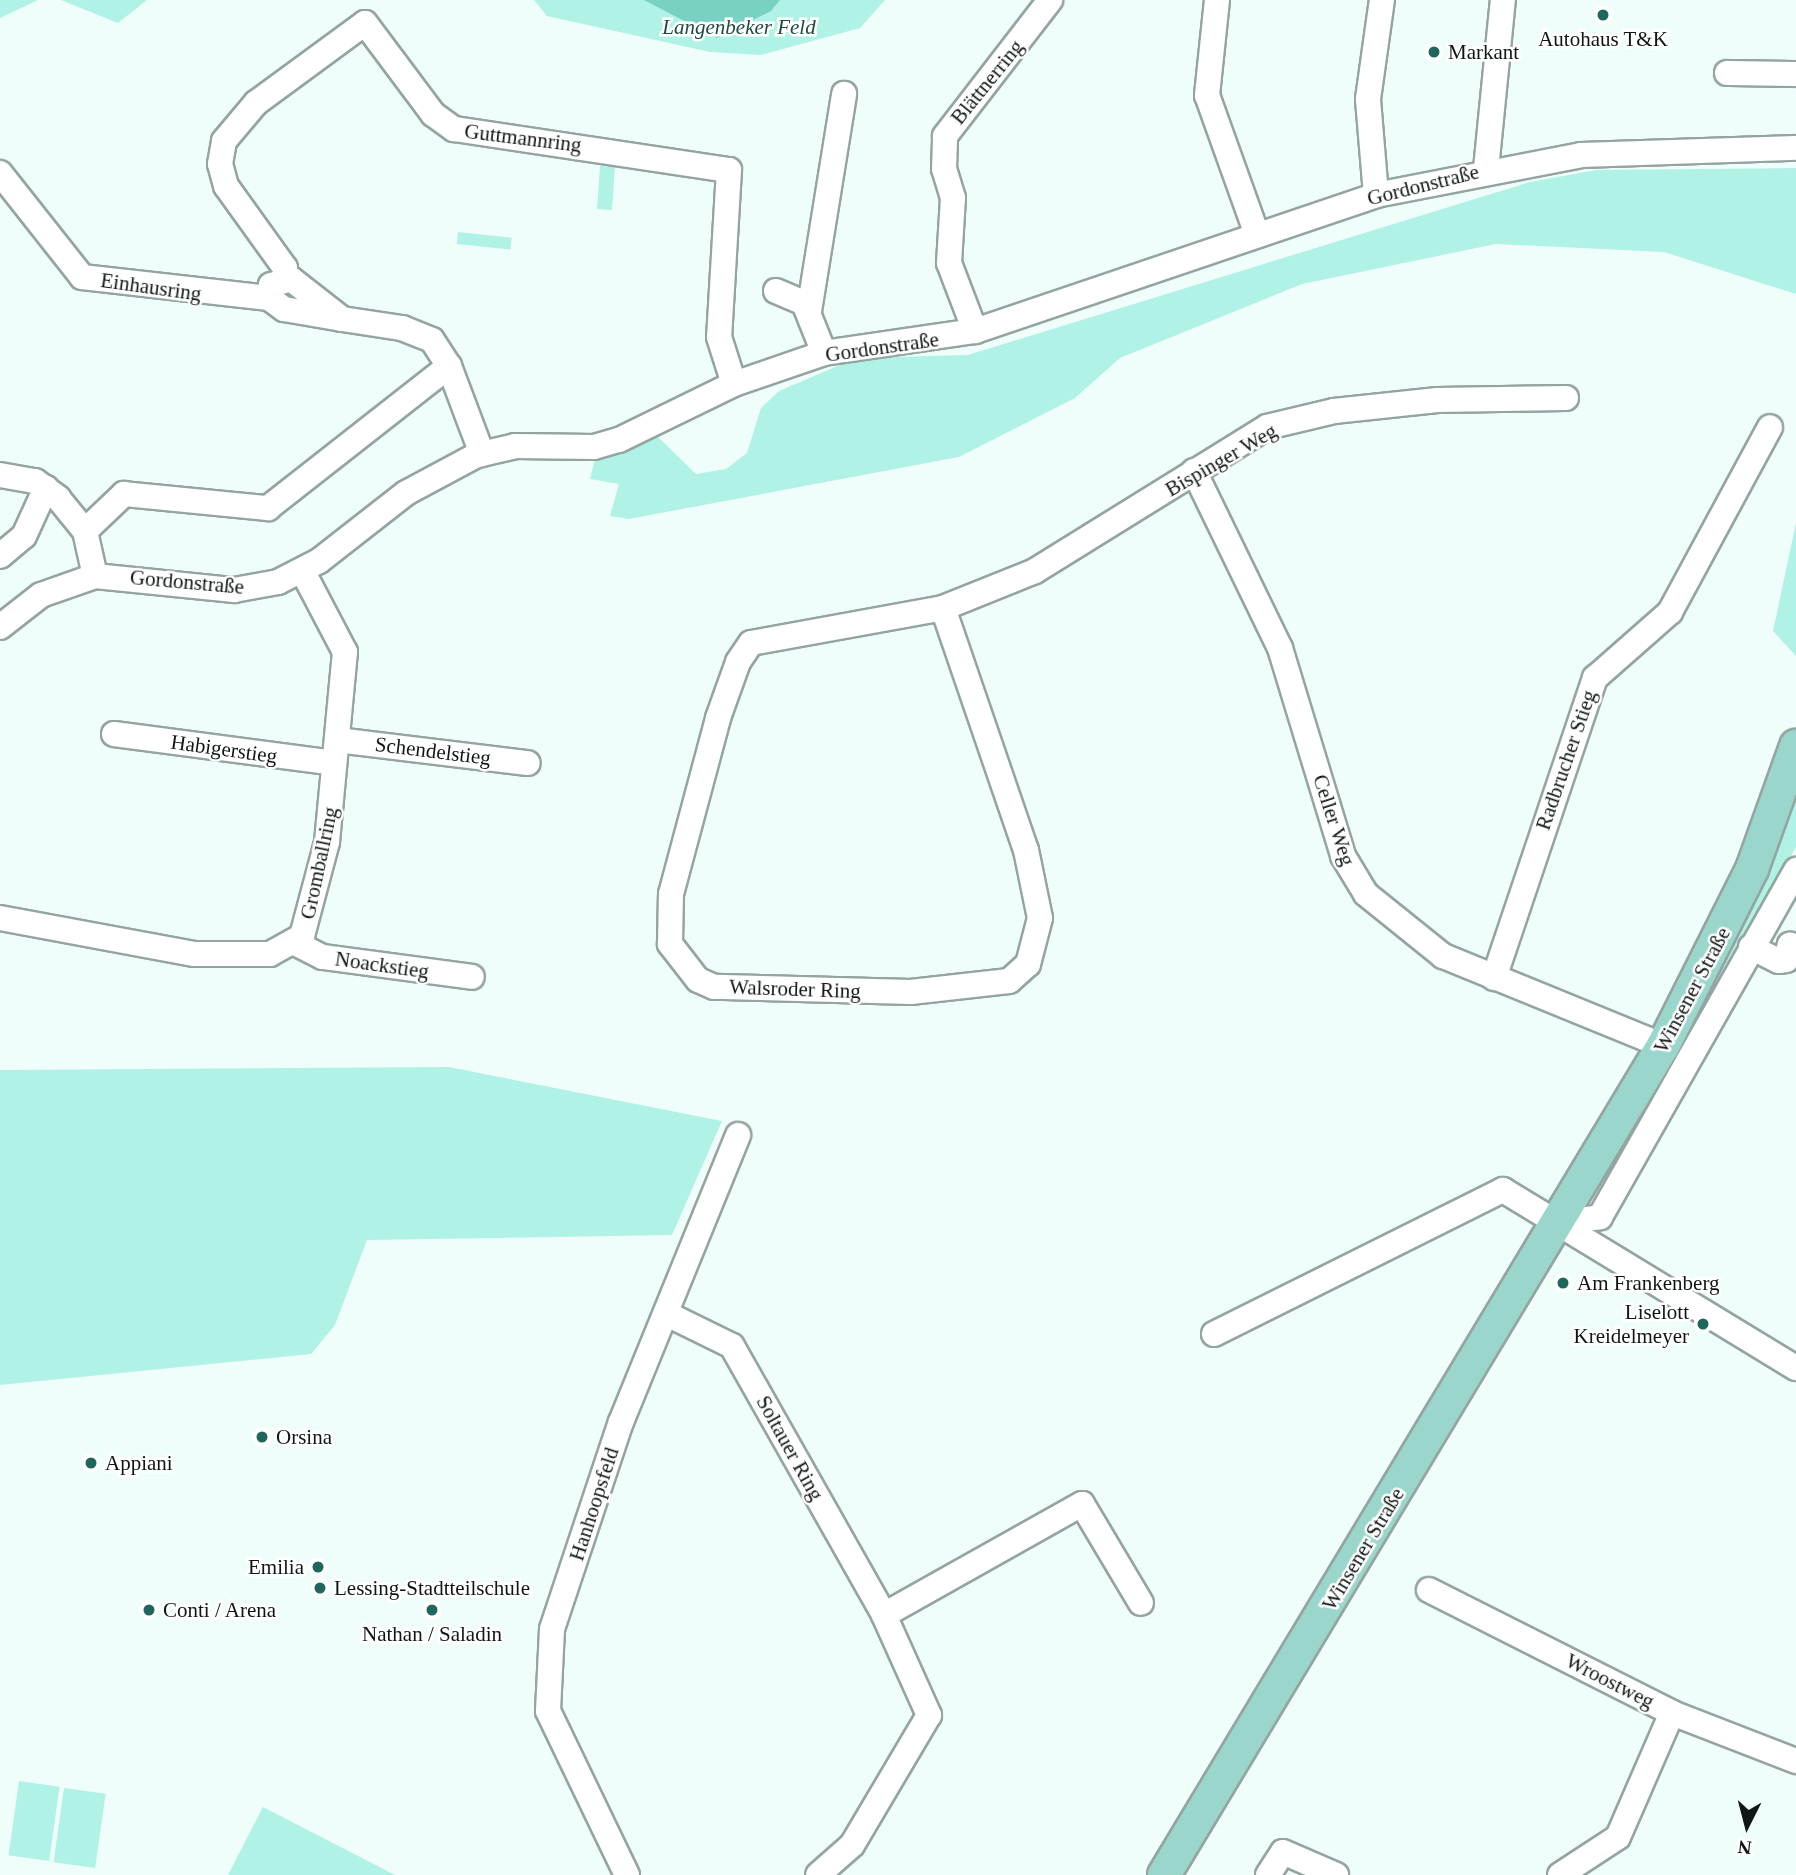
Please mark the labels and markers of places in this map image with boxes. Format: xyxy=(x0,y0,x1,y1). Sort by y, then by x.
marker: Autohaus T&K xyxy=(1595,7,1611,23)
place label: Autohaus T&K xyxy=(1538,26,1668,52)
place label: Markant xyxy=(1448,39,1519,65)
marker: Markant xyxy=(1426,44,1442,60)
place label: Am Frankenberg xyxy=(1577,1270,1719,1296)
marker: Am Frankenberg xyxy=(1555,1275,1571,1291)
place label: Liselott Kreidelmeyer xyxy=(1574,1299,1689,1349)
marker: Liselott Kreidelmeyer xyxy=(1695,1316,1711,1332)
place label: Orsina xyxy=(276,1424,332,1450)
marker: Orsina xyxy=(254,1429,270,1445)
place label: Appiani xyxy=(105,1450,173,1476)
marker: Appiani xyxy=(83,1455,99,1471)
place label: Emilia xyxy=(248,1554,304,1580)
marker: Emilia xyxy=(310,1559,326,1575)
place label: Lessing-Stadtteilschule xyxy=(334,1575,530,1601)
marker: Lessing-Stadtteilschule xyxy=(312,1580,328,1596)
place label: Conti / Arena xyxy=(163,1597,277,1623)
marker: Conti / Arena xyxy=(141,1602,157,1618)
marker: Nathan / Saladin xyxy=(424,1602,440,1618)
place label: Nathan / Saladin xyxy=(362,1621,502,1647)

